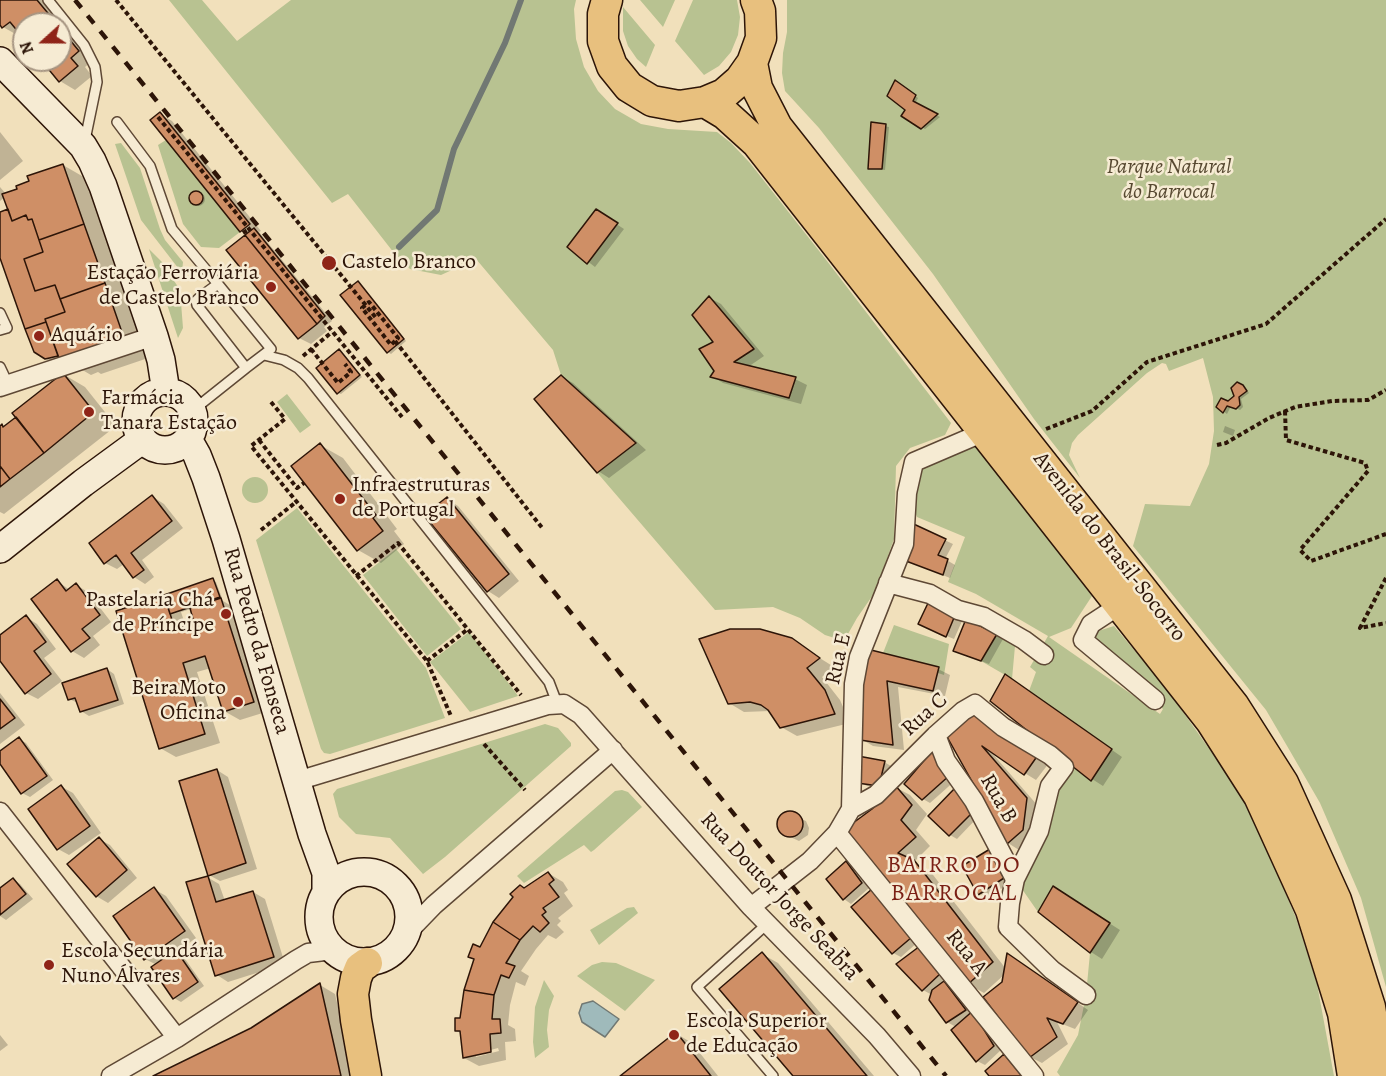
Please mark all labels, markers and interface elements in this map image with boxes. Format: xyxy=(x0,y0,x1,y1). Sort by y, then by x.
north arrow xyxy=(12,12,72,72)
text: N xyxy=(15,38,39,57)
park label: Parque Natural do Barrocal xyxy=(1106,155,1232,206)
place label: Castelo Branco xyxy=(342,250,476,276)
marker: Castelo Branco xyxy=(320,254,338,272)
place label: Estação Ferroviária de Castelo Branco xyxy=(86,261,259,312)
marker: Estação Ferroviária de Castelo Branco xyxy=(264,280,278,294)
place label: Aquário xyxy=(51,323,123,349)
marker: Aquário xyxy=(32,329,46,343)
place label: Farmácia Tanara Estação xyxy=(101,386,237,438)
marker: Farmácia Tanara Estação xyxy=(82,405,96,419)
street label: Avenida do Brasil-Socorro xyxy=(1027,447,1191,647)
place label: Infraestruturas de Portugal xyxy=(352,473,490,524)
marker: Infraestruturas de Portugal xyxy=(333,492,347,506)
street label: Rua Pedro da Fonseca xyxy=(217,544,295,738)
place label: Pastelaria Chá de Príncipe xyxy=(85,588,214,640)
marker: Pastelaria Chá de Príncipe xyxy=(219,607,233,621)
street label: Rua E xyxy=(820,631,858,687)
place label: BeiraMoto Oficina xyxy=(131,676,226,728)
street label: Rua C xyxy=(896,687,954,743)
marker: BeiraMoto Oficina xyxy=(231,695,245,709)
street label: Rua B xyxy=(973,770,1023,828)
street label: Rua Doutor Jorge Seabra xyxy=(694,807,864,987)
district label: BAIRRO DO BARROCAL xyxy=(887,852,1021,908)
street label: Rua A xyxy=(939,924,993,982)
place label: Escola Secundária Nuno Álvares xyxy=(61,939,224,990)
marker: Escola Secundária Nuno Álvares xyxy=(42,958,56,972)
place label: Escola Superior de Educação xyxy=(686,1009,827,1060)
marker: Escola Superior de Educação xyxy=(667,1028,681,1042)

